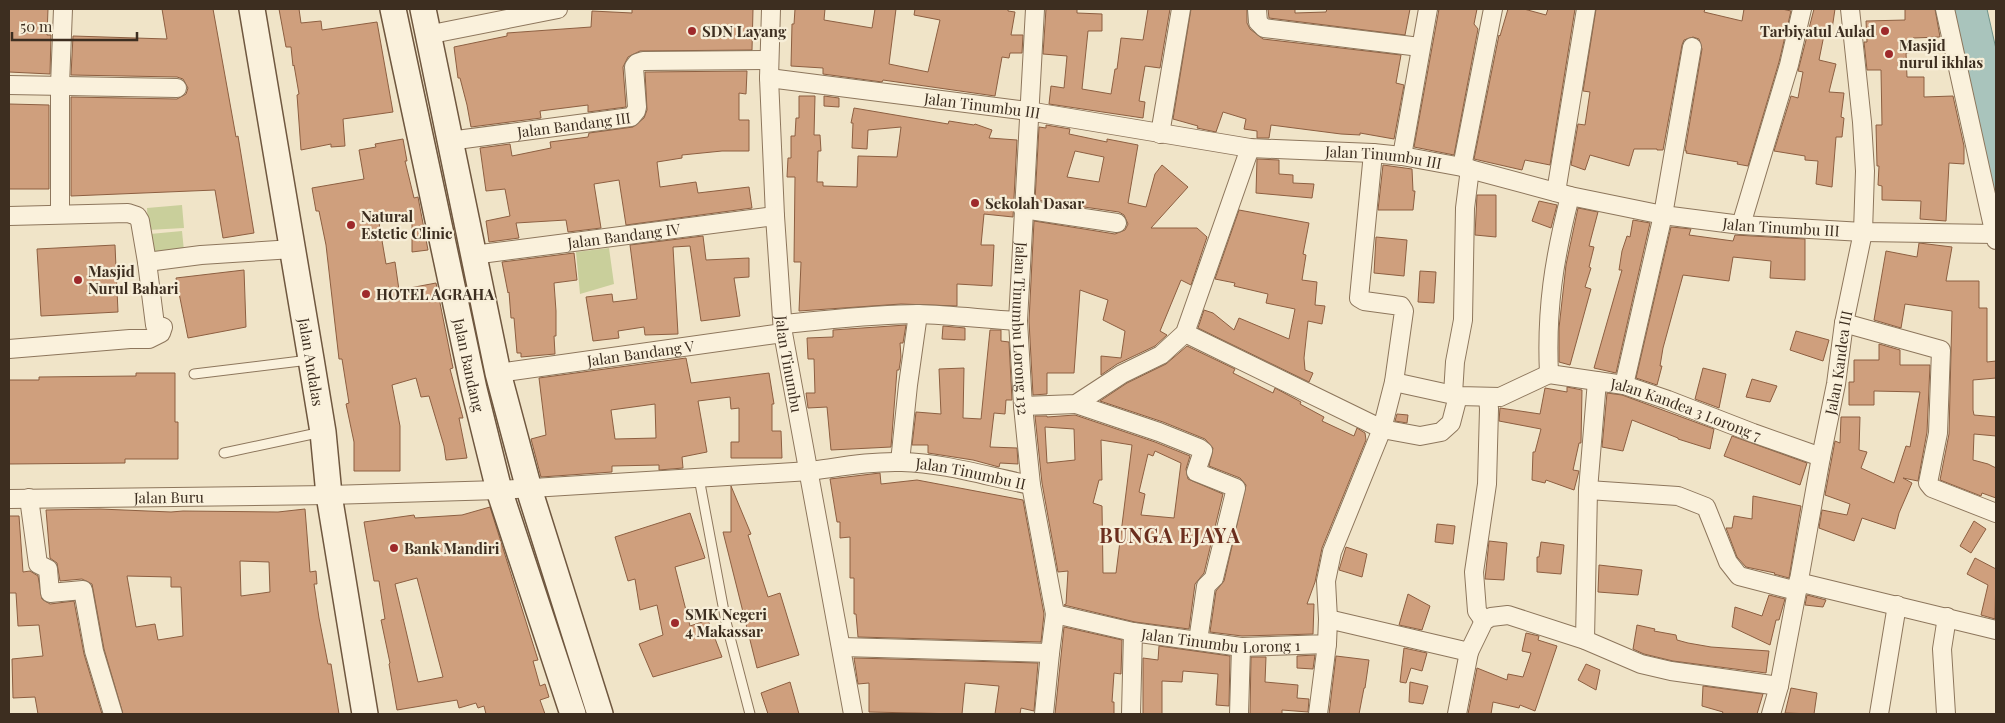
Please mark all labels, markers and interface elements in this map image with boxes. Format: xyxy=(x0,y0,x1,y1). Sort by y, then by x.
scale bar xyxy=(12,10,138,42)
text: 50 m xyxy=(20,16,53,36)
place label: SDN Layang xyxy=(702,21,787,41)
place label: Tarbiyatul Aulad xyxy=(1760,21,1875,41)
marker: SDN Layang xyxy=(686,25,698,37)
marker: Tarbiyatul Aulad xyxy=(1879,25,1891,37)
place label: Masjid nurul ikhlas xyxy=(1899,35,1983,72)
marker: Masjid nurul ikhlas xyxy=(1883,48,1895,60)
street label: Jalan Tinumbu III xyxy=(922,88,1042,123)
street label: Jalan Bandang III xyxy=(515,107,632,142)
street label: Jalan Tinumbu III xyxy=(1324,141,1443,173)
place label: Sekolah Dasar xyxy=(985,193,1084,213)
marker: Sekolah Dasar xyxy=(969,197,981,209)
place label: Natural Estetic Clinic xyxy=(361,206,453,243)
street label: Jalan Tinumbu III xyxy=(1721,213,1840,241)
street label: Jalan Bandang IV xyxy=(565,218,682,253)
marker: Natural Estetic Clinic xyxy=(345,219,357,231)
street label: Jalan Tinumbu Lorong 132 xyxy=(1008,240,1034,416)
place label: Masjid Nurul Bahari xyxy=(88,261,179,298)
marker: Masjid Nurul Bahari xyxy=(72,274,84,286)
place label: HOTEL AGRAHA xyxy=(376,284,495,304)
marker: HOTEL AGRAHA xyxy=(360,288,372,300)
street label: Jalan Kandea III xyxy=(1820,308,1856,418)
street label: Jalan Tinumbu xyxy=(772,314,807,414)
street label: Jalan Andalas xyxy=(294,315,329,408)
street label: Jalan Bandang xyxy=(449,315,489,414)
street label: Jalan Bandang V xyxy=(585,336,696,371)
street label: Jalan Kandea 3 Lorong 7 xyxy=(1608,373,1764,445)
street label: Jalan Tinumbu II xyxy=(914,453,1028,494)
street label: Jalan Buru xyxy=(133,487,204,507)
district label: BUNGA EJAYA xyxy=(1099,521,1241,548)
place label: Bank Mandiri xyxy=(404,538,500,558)
marker: Bank Mandiri xyxy=(388,542,400,554)
place label: SMK Negeri 4 Makassar xyxy=(685,604,767,641)
marker: SMK Negeri 4 Makassar xyxy=(669,617,681,629)
street label: Jalan Tinumbu Lorong 1 xyxy=(1139,623,1301,657)

